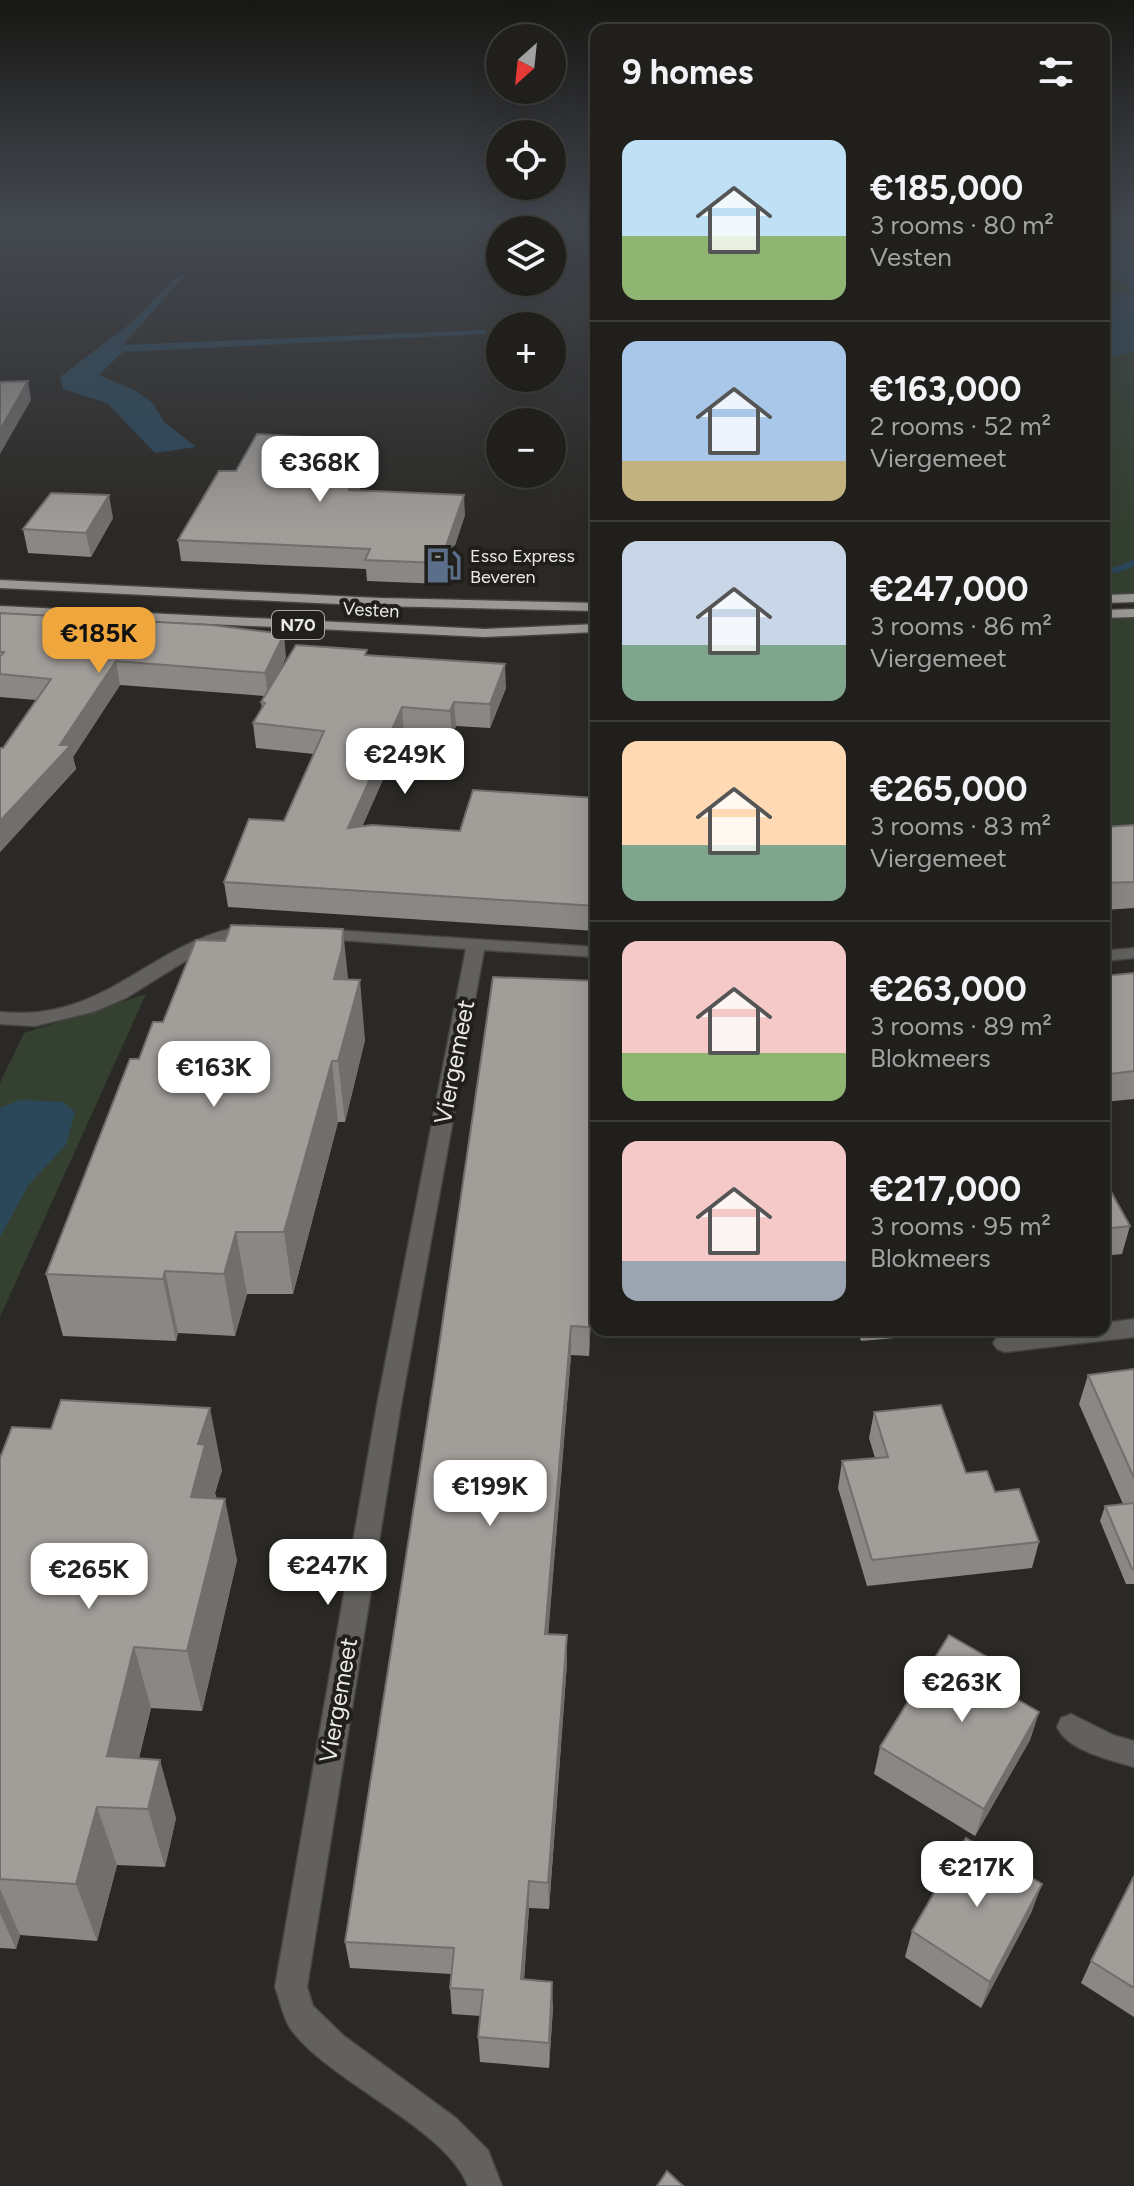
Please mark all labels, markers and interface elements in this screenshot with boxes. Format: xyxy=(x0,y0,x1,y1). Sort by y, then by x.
north arrow xyxy=(486,24,566,104)
map controls xyxy=(486,24,566,488)
icon: filters xyxy=(1034,50,1078,94)
text: 9 homes xyxy=(622,52,753,93)
button: locate xyxy=(486,120,566,200)
text: €185,000 xyxy=(870,168,1023,209)
icon: home xyxy=(686,172,782,268)
text: 3 rooms · 80 m² xyxy=(870,209,1054,241)
button: layers xyxy=(486,216,566,296)
text: Vesten xyxy=(870,241,952,273)
button: + xyxy=(486,312,566,392)
text: €163,000 xyxy=(870,369,1021,410)
icon: home xyxy=(686,373,782,469)
button: − xyxy=(486,408,566,488)
text: 2 rooms · 52 m² xyxy=(870,410,1051,442)
pin: €368K xyxy=(264,436,376,504)
text: Viergemeet xyxy=(870,442,1007,474)
text: €368K xyxy=(280,446,360,478)
place label: Esso Express Beveren xyxy=(470,545,575,588)
fuel station icon: Esso Express Beveren xyxy=(425,547,463,585)
text: €247,000 xyxy=(870,569,1029,610)
icon: home xyxy=(686,573,782,669)
street label: Vesten xyxy=(342,598,400,622)
pin: €185K xyxy=(43,607,155,675)
text: 3 rooms · 86 m² xyxy=(870,610,1052,642)
road number: N70 xyxy=(272,611,324,639)
text: €185K xyxy=(60,617,138,649)
text: Viergemeet xyxy=(870,642,1007,674)
pin: €249K xyxy=(349,728,461,796)
text: €249K xyxy=(364,738,446,770)
text: €265,000 xyxy=(870,769,1028,810)
icon: home xyxy=(686,773,782,869)
text: 3 rooms · 83 m² xyxy=(870,810,1051,842)
text: Viergemeet xyxy=(870,842,1007,874)
text: €263,000 xyxy=(870,969,1027,1010)
icon: home xyxy=(686,973,782,1069)
street label: Viergemeet xyxy=(428,997,480,1127)
text: 3 rooms · 89 m² xyxy=(870,1010,1052,1042)
pin: €163K xyxy=(158,1041,270,1109)
text: Blokmeers xyxy=(870,1042,991,1074)
text: €163K xyxy=(176,1051,252,1083)
text: €217,000 xyxy=(870,1169,1021,1210)
icon: home xyxy=(686,1173,782,1269)
text: 3 rooms · 95 m² xyxy=(870,1210,1051,1242)
text: Blokmeers xyxy=(870,1242,991,1274)
pin: €199K xyxy=(434,1460,546,1528)
text: €199K xyxy=(452,1470,528,1502)
pin: €247K xyxy=(272,1539,384,1607)
pin: €265K xyxy=(33,1543,145,1611)
text: €247K xyxy=(287,1549,369,1581)
text: €265K xyxy=(49,1553,129,1585)
street label: Viergemeet xyxy=(313,1635,363,1765)
pin: €263K xyxy=(906,1656,1018,1724)
text: €263K xyxy=(922,1666,1002,1698)
pin: €217K xyxy=(921,1841,1033,1909)
text: €217K xyxy=(939,1851,1015,1883)

